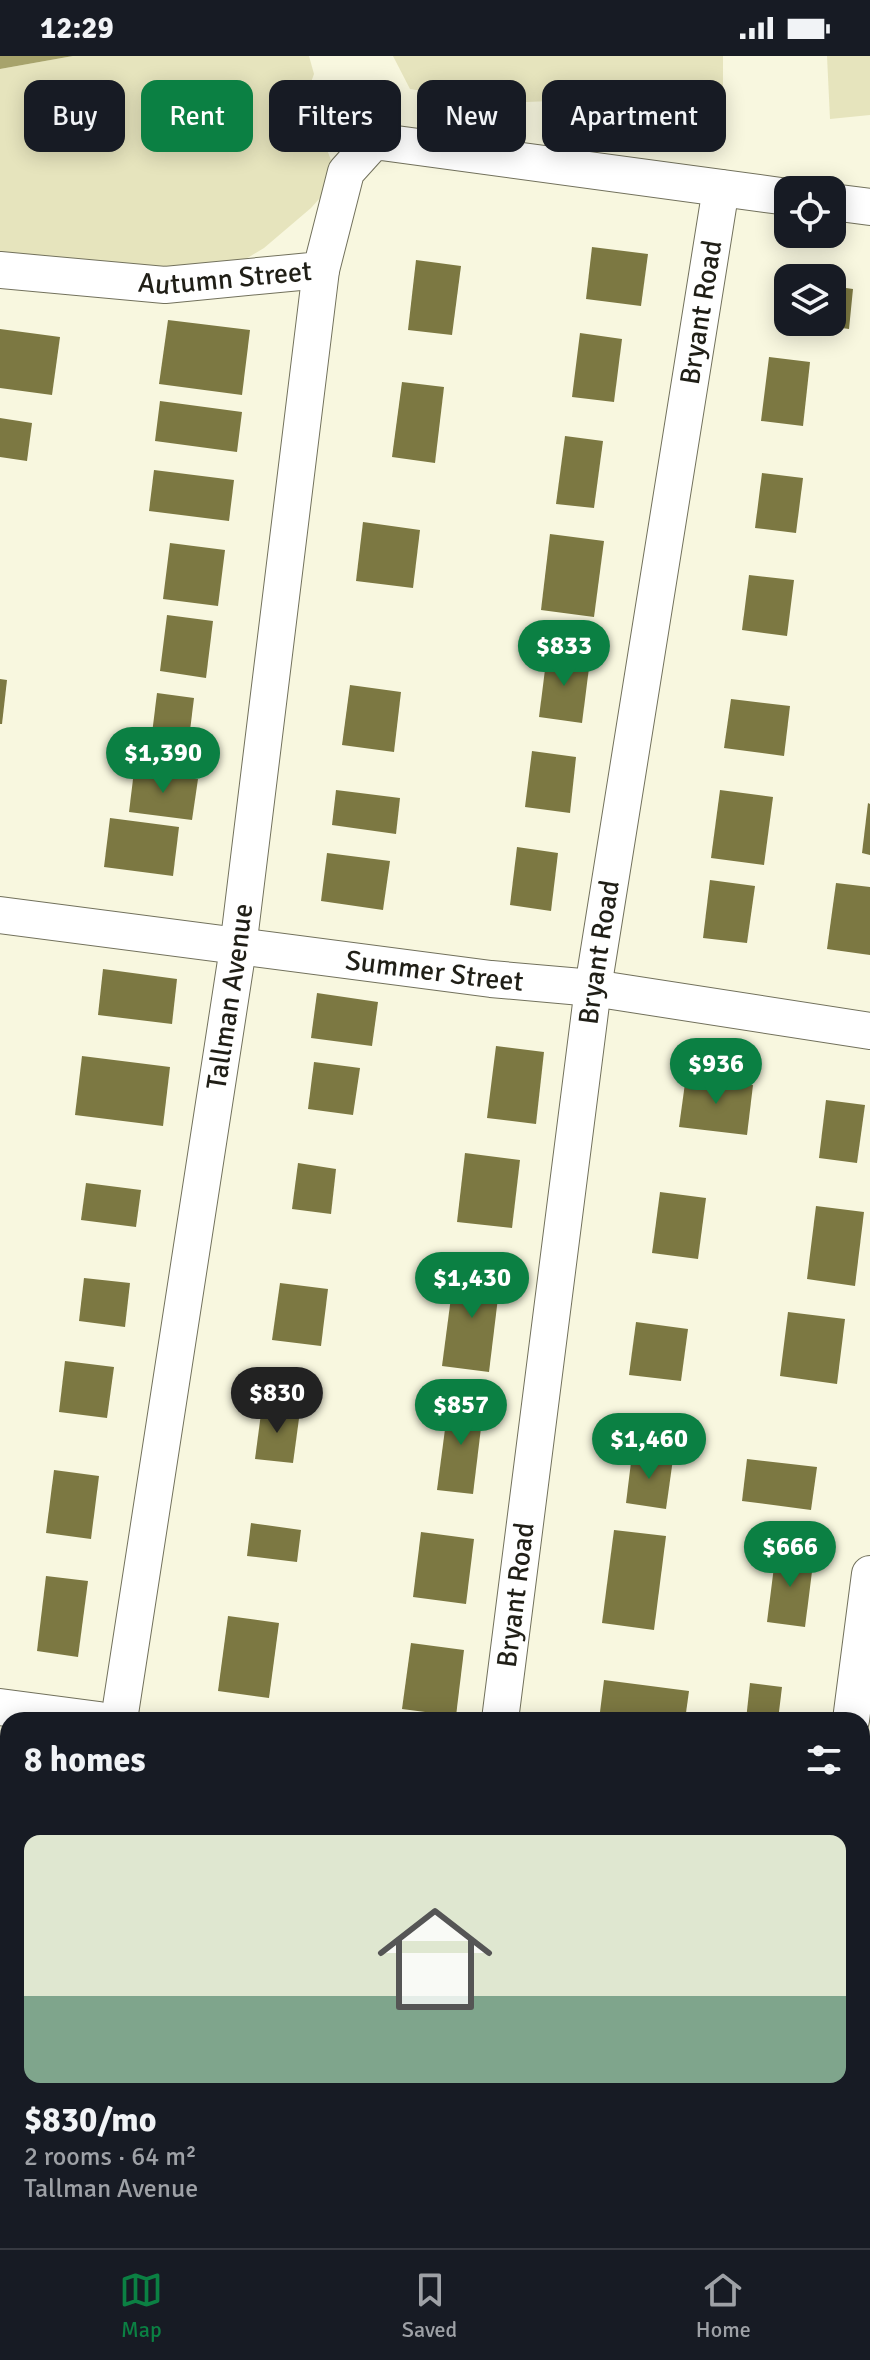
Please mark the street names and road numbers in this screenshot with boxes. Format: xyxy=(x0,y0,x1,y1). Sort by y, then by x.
street label: Bryant Road xyxy=(673,238,729,387)
street label: Autumn Street xyxy=(137,254,313,302)
street label: Bryant Road xyxy=(572,878,627,1027)
street label: Tallman Avenue xyxy=(199,902,260,1092)
street label: Summer Street xyxy=(343,943,525,999)
street label: Bryant Road xyxy=(490,1521,542,1669)

